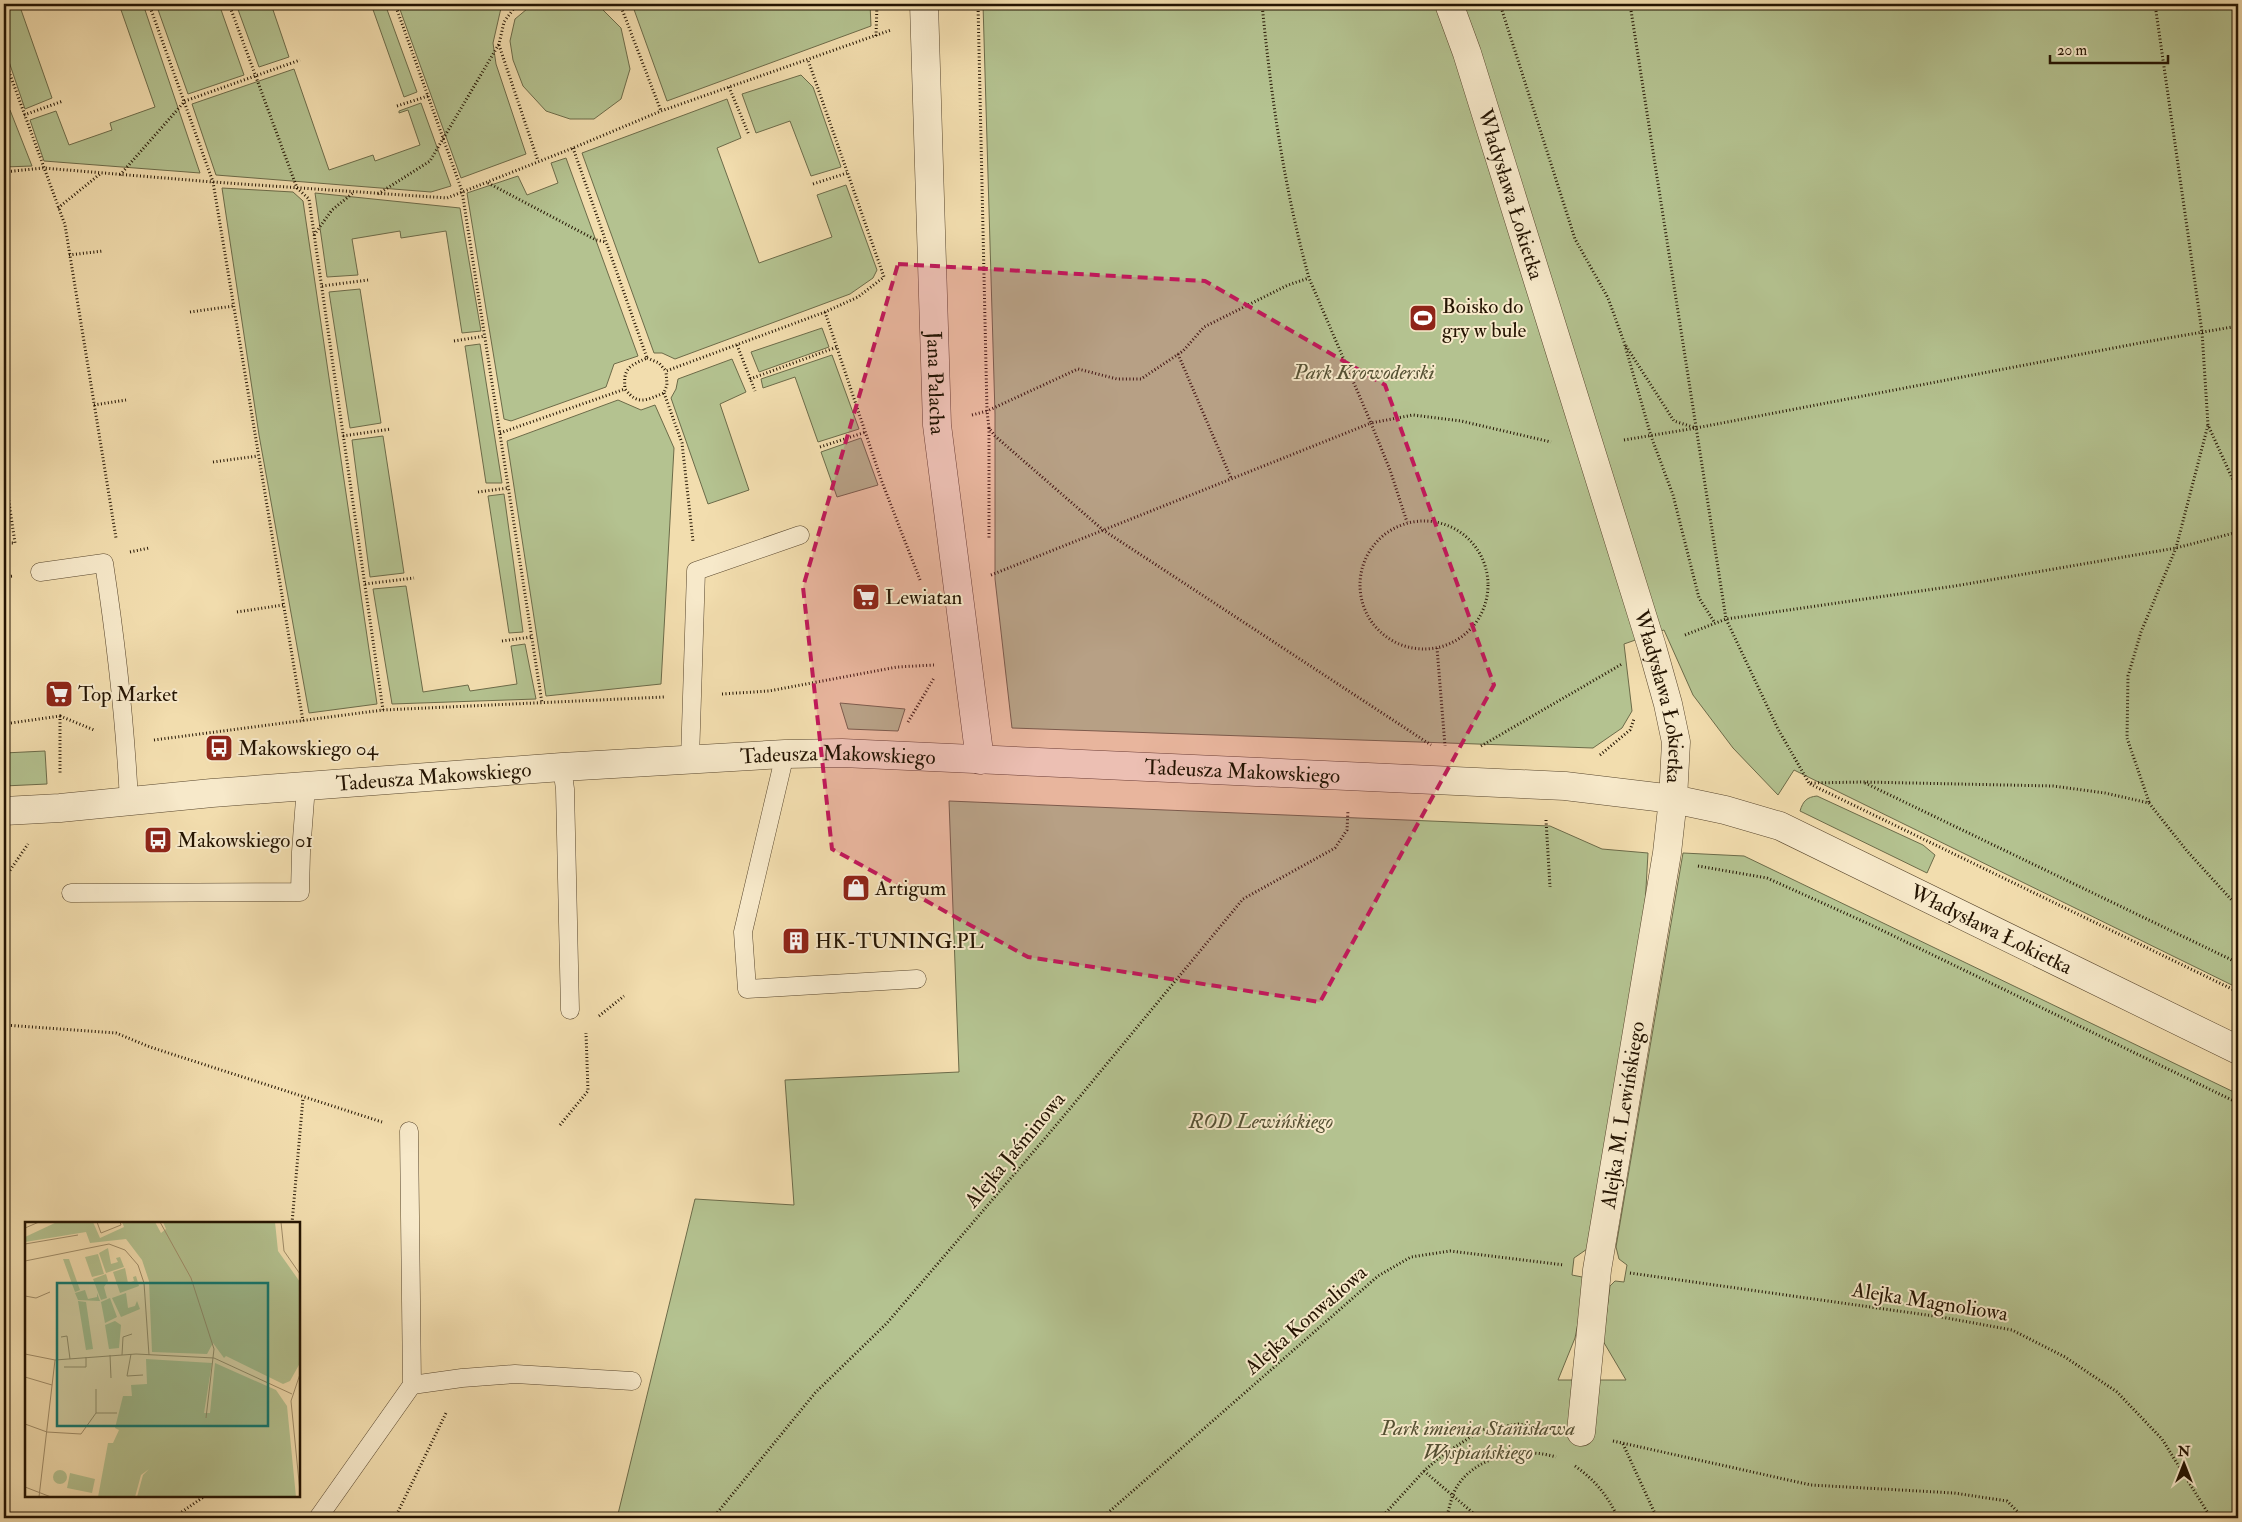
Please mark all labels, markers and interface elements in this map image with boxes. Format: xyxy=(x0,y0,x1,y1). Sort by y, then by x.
scale bar xyxy=(2050,32,2167,64)
text: 20 m xyxy=(2057,41,2087,60)
street label: Władysława Łokietka xyxy=(1471,104,1550,283)
place label: Boisko do gry w bule xyxy=(1442,293,1527,344)
sports icon: Boisko do gry w bule xyxy=(1408,303,1438,333)
street label: Jana Palacha xyxy=(921,330,952,436)
park label: Park Krowoderski xyxy=(1293,359,1435,386)
supermarket icon: Lewiatan xyxy=(851,582,881,612)
place label: Lewiatan xyxy=(885,584,963,611)
street label: Władysława Łokietka xyxy=(1627,606,1690,784)
supermarket icon: Top Market xyxy=(44,679,74,709)
place label: Top Market xyxy=(78,681,178,708)
bus stop icon: Makowskiego 04 xyxy=(204,733,234,763)
place label: Makowskiego 04 xyxy=(238,735,380,762)
street label: Tadeusza Makowskiego xyxy=(739,739,936,771)
street label: Tadeusza Makowskiego xyxy=(1144,753,1341,789)
street label: Tadeusza Makowskiego xyxy=(335,756,532,797)
bus stop icon: Makowskiego 01 xyxy=(143,825,173,855)
place label: Makowskiego 01 xyxy=(177,827,313,854)
shop icon: Artigum xyxy=(841,873,871,903)
place label: Artigum xyxy=(874,875,946,902)
street label: Władysława Łokietka xyxy=(1905,878,2077,981)
building icon: HK-TUNING.PL xyxy=(781,926,811,956)
place label: HK-TUNING.PL xyxy=(815,928,984,955)
street label: Alejka M. Lewińskiego xyxy=(1595,1019,1651,1212)
street label: Alejka Jaśminowa xyxy=(958,1086,1072,1214)
park label: ROD Lewińskiego xyxy=(1188,1108,1333,1135)
inset map xyxy=(25,1222,300,1497)
street label: Alejka Konwaliowa xyxy=(1238,1259,1373,1381)
street label: Alejka Magnoliowa xyxy=(1849,1276,2010,1328)
park label: Park imienia Stanisława Wyspiańskiego xyxy=(1380,1415,1576,1466)
north arrow xyxy=(2160,1440,2210,1490)
text: N xyxy=(2177,1443,2191,1460)

